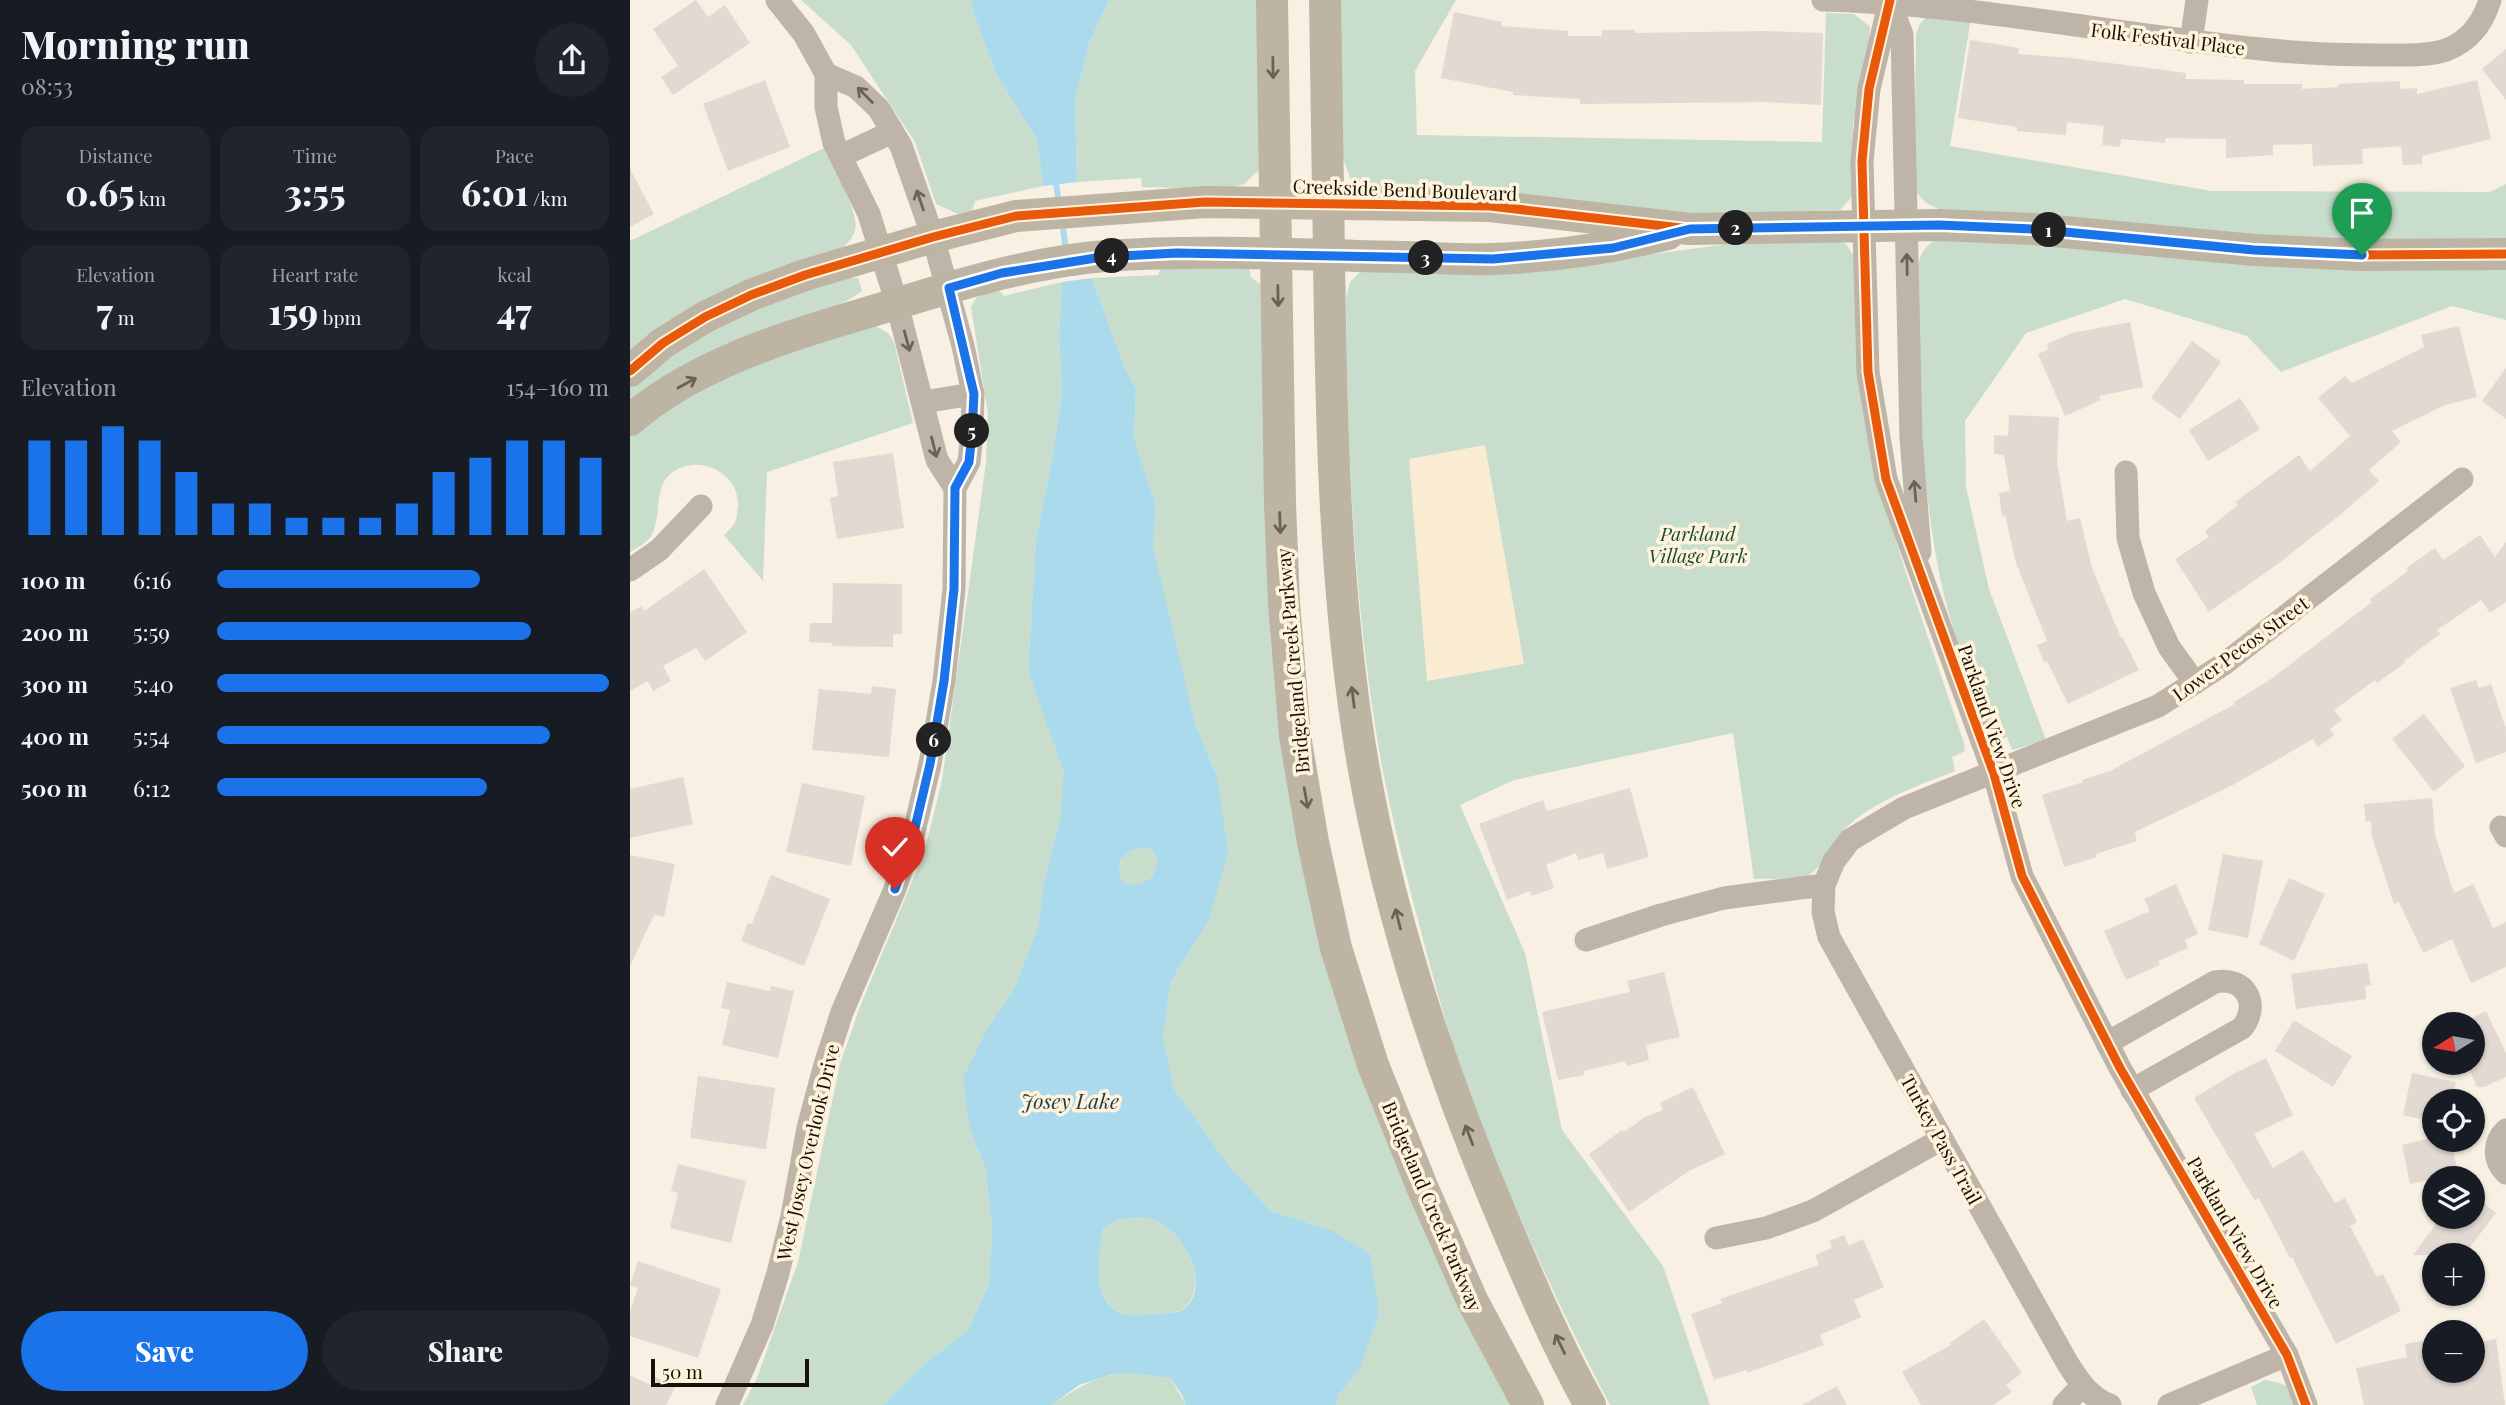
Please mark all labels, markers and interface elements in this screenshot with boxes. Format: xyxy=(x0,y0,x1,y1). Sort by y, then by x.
street label: Folk Festival Place xyxy=(2089,16,2247,60)
text: Morning run xyxy=(21,18,250,69)
button: share xyxy=(535,23,609,97)
one-way arrow xyxy=(1267,56,1280,79)
text: 08:53 xyxy=(21,70,73,101)
one-way arrow xyxy=(857,87,874,104)
text: Distance xyxy=(79,142,153,168)
text: Time xyxy=(293,142,337,168)
text: Pace xyxy=(495,142,534,168)
text: 0.65 xyxy=(65,168,135,215)
text: 3:55 xyxy=(284,168,346,215)
text: 6:01 xyxy=(461,168,528,215)
street label: Creekside Bend Boulevard xyxy=(1292,172,1518,206)
pin xyxy=(2332,183,2392,255)
text: km xyxy=(135,185,166,211)
text: /km xyxy=(528,185,568,211)
one-way arrow xyxy=(913,189,926,211)
icon: arrive xyxy=(2343,194,2381,232)
pin: 2 xyxy=(1718,210,1754,246)
pin: 1 xyxy=(2032,212,2066,247)
text: 2 xyxy=(1731,214,1740,240)
text: 1 xyxy=(2045,216,2052,242)
pin: 4 xyxy=(1094,238,1130,274)
pin: 3 xyxy=(1408,240,1444,276)
text: 4 xyxy=(1106,242,1117,268)
text: 3 xyxy=(1421,244,1430,270)
one-way arrow xyxy=(1900,252,1913,275)
text: Elevation xyxy=(76,261,155,287)
text: Heart rate xyxy=(272,261,358,287)
text: kcal xyxy=(497,261,531,287)
one-way arrow xyxy=(1271,284,1285,307)
text: 7 xyxy=(97,287,113,334)
text: 159 xyxy=(269,287,318,334)
text: 47 xyxy=(497,287,532,334)
text: m xyxy=(113,304,135,330)
text: bpm xyxy=(318,304,361,330)
one-way arrow xyxy=(901,329,914,352)
text: Elevation xyxy=(21,371,117,402)
text: 154–160 m xyxy=(506,371,609,402)
one-way arrow xyxy=(676,376,697,389)
pin: 5 xyxy=(954,414,990,448)
text: 5 xyxy=(967,417,976,443)
one-way arrow xyxy=(928,435,941,458)
one-way arrow xyxy=(1908,480,1921,503)
one-way arrow xyxy=(1274,511,1287,534)
park label: Parkland Village Park xyxy=(1649,520,1748,568)
street label: Bridgeland Creek Parkway xyxy=(1269,547,1315,775)
text: 100 m xyxy=(21,564,86,595)
text: 6:16 xyxy=(133,564,171,595)
street label: Lower Pecos Street xyxy=(2167,590,2314,706)
text: 200 m xyxy=(21,616,89,647)
text: 5:59 xyxy=(133,616,170,647)
street label: Parkland View Drive xyxy=(1953,641,2033,811)
text: 300 m xyxy=(21,668,88,699)
text: 5:40 xyxy=(133,668,174,699)
one-way arrow xyxy=(1347,686,1360,708)
text: 400 m xyxy=(21,720,89,751)
text: 5:54 xyxy=(133,720,170,751)
pin: 6 xyxy=(916,722,952,758)
text: 6 xyxy=(928,726,939,752)
text: 500 m xyxy=(21,772,87,803)
text: 6:12 xyxy=(133,772,171,803)
one-way arrow xyxy=(1300,786,1313,809)
pin xyxy=(865,817,925,889)
icon: check xyxy=(876,828,914,866)
one-way arrow xyxy=(1391,909,1404,931)
north arrow xyxy=(2422,1012,2485,1074)
map controls xyxy=(2422,1012,2485,1383)
street label: West Josey Overlook Drive xyxy=(769,1041,845,1264)
street label: Turkey Pass Trail xyxy=(1895,1069,1989,1209)
water label: Josey Lake xyxy=(1021,1086,1119,1114)
button: locate xyxy=(2422,1089,2485,1152)
street label: Bridgeland Creek Parkway xyxy=(1377,1097,1489,1315)
one-way arrow xyxy=(1461,1125,1474,1147)
street label: Parkland View Drive xyxy=(2182,1151,2290,1313)
button: layers xyxy=(2422,1166,2485,1229)
button: + xyxy=(2422,1243,2485,1306)
button: Save xyxy=(21,1311,308,1391)
button: Share xyxy=(322,1311,609,1391)
button: − xyxy=(2422,1320,2485,1383)
one-way arrow xyxy=(1552,1334,1566,1355)
scale bar xyxy=(651,1356,808,1388)
text: 50 m xyxy=(662,1358,703,1384)

